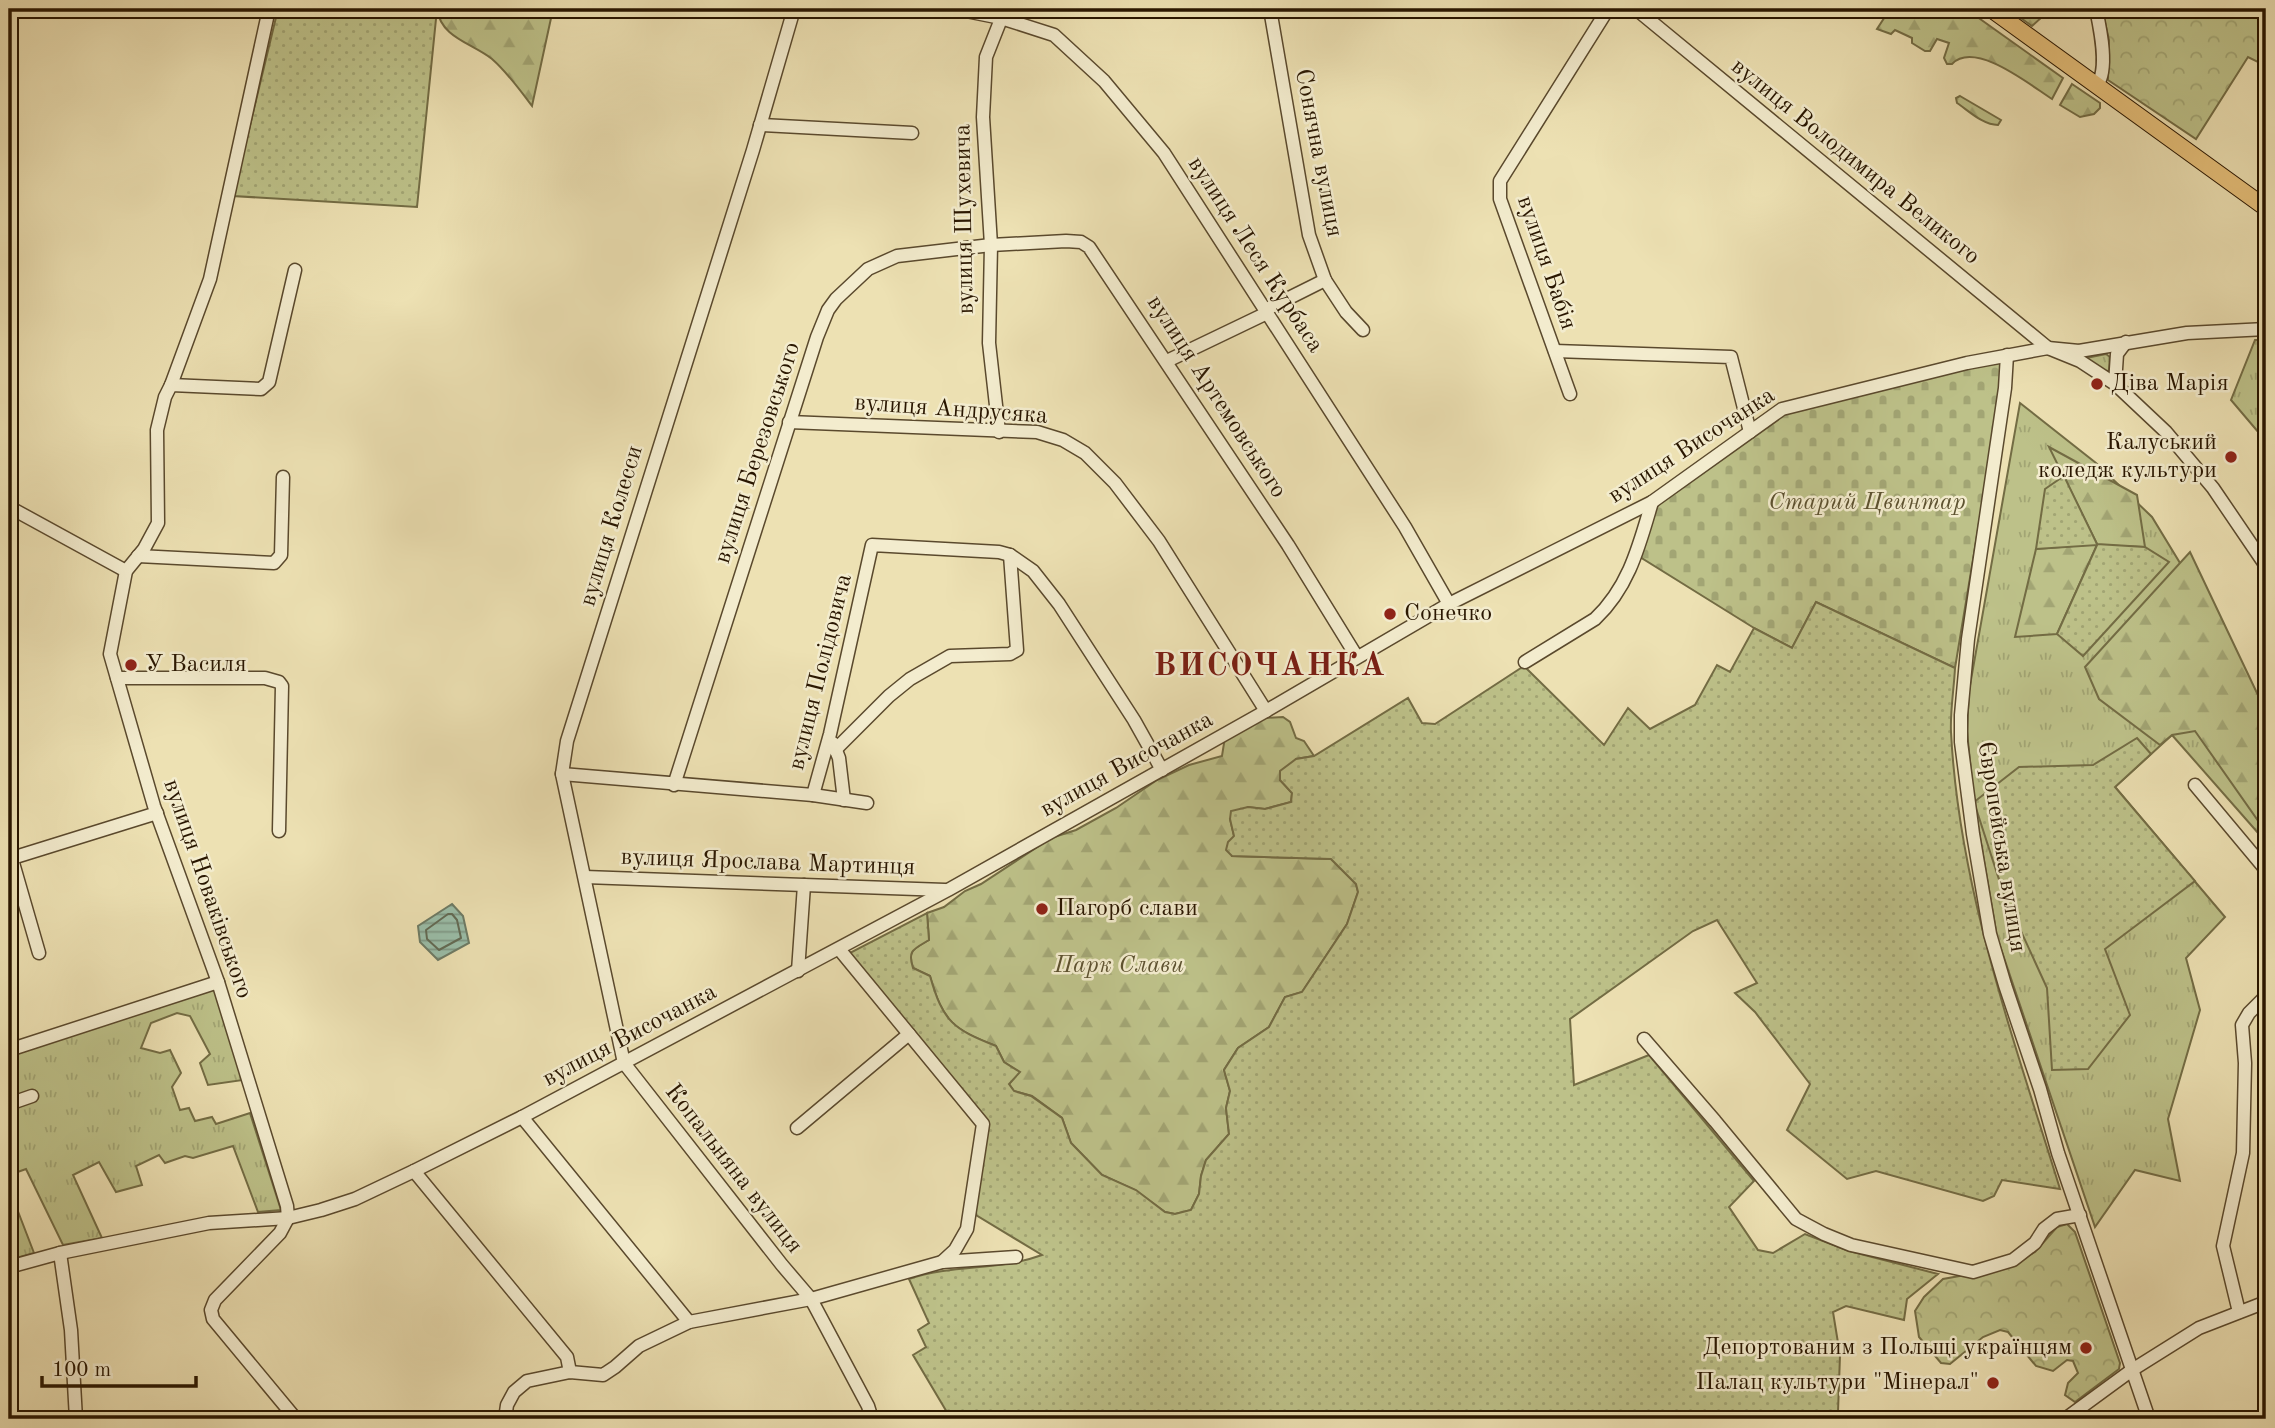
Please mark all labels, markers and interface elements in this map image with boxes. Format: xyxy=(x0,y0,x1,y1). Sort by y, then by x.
street label: вулиця Володимира Великого xyxy=(1726,54,1984,270)
street label: Сонячна вулиця xyxy=(1290,67,1346,239)
street label: вулиця Шухевича xyxy=(951,123,979,315)
street label: вулиця Леся Курбаса xyxy=(1183,153,1327,357)
street label: вулиця Бабія xyxy=(1512,193,1580,333)
street label: вулиця Артемовського xyxy=(1142,291,1290,503)
street label: вулиця Березовського xyxy=(711,339,805,567)
place label: Діва Марія xyxy=(2111,372,2229,396)
marker: Діва Марія xyxy=(2089,376,2105,392)
street label: вулиця Височанка xyxy=(1605,383,1780,509)
street label: вулиця Андрусяка xyxy=(854,391,1049,429)
place label: Калуський коледж культури xyxy=(2038,431,2217,483)
street label: вулиця Колесси xyxy=(576,443,648,609)
marker: Калуський коледж культури xyxy=(2223,449,2239,465)
park label: Старий Цвинтар xyxy=(1768,491,1966,515)
street label: вулиця Полідовича xyxy=(785,571,857,773)
place label: Сонечко xyxy=(1404,602,1492,626)
marker: Сонечко xyxy=(1382,606,1398,622)
district label: ВИСОЧАНКА xyxy=(1153,651,1387,683)
place label: У Василя xyxy=(145,653,247,677)
marker: У Василя xyxy=(123,657,139,673)
street label: вулиця Височанка xyxy=(1037,708,1217,822)
street label: Європейська вулиця xyxy=(1972,740,2030,954)
street label: вулиця Новаківського xyxy=(158,776,256,1002)
street label: вулиця Ярослава Мартинця xyxy=(620,846,916,880)
place label: Пагорб слави xyxy=(1056,897,1198,921)
marker: Пагорб слави xyxy=(1034,901,1050,917)
park label: Парк Слави xyxy=(1053,954,1184,978)
street label: вулиця Височанка xyxy=(539,980,721,1092)
street label: Копальняна вулиця xyxy=(660,1080,806,1258)
place label: Депортованим з Польщі українцям xyxy=(1703,1336,2072,1360)
marker: Депортованим з Польщі українцям xyxy=(2078,1340,2094,1356)
scale bar xyxy=(42,1344,196,1388)
text: 100 m xyxy=(52,1360,111,1381)
place label: Палац культури "Мінерал" xyxy=(1696,1371,1979,1395)
marker: Палац культури "Мінерал" xyxy=(1985,1375,2001,1391)

